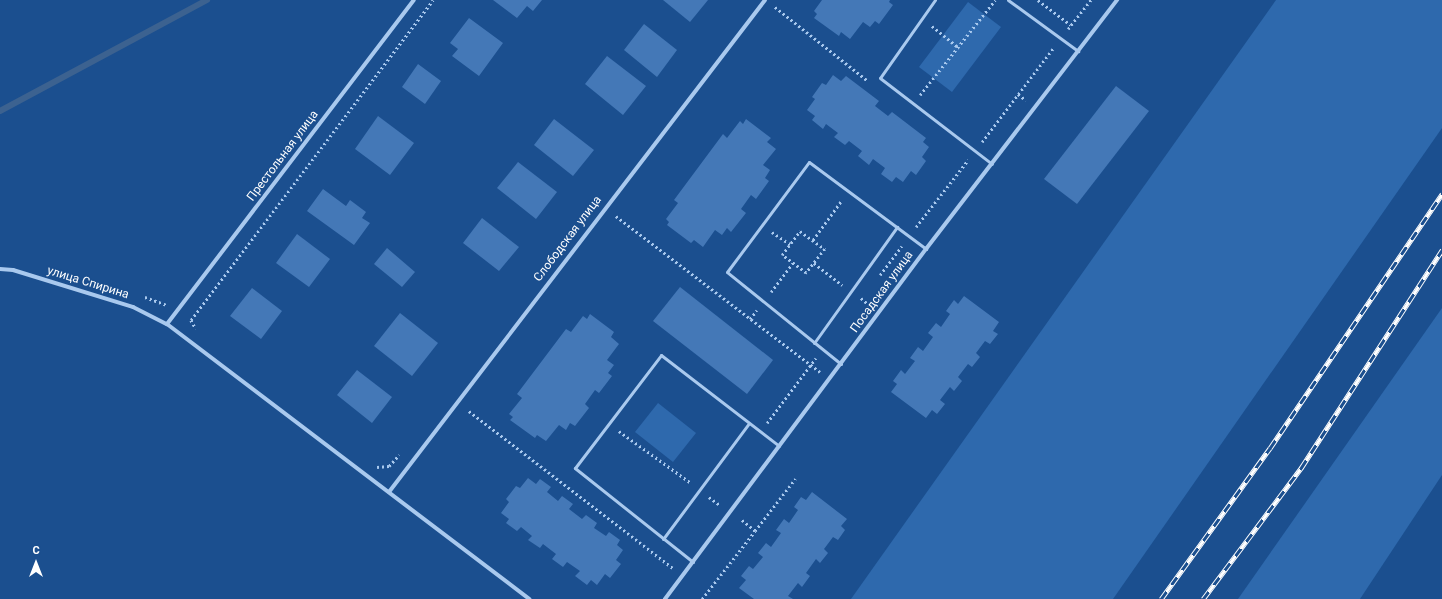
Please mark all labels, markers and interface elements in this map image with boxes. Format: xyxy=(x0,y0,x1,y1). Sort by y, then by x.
street label: Престольная улица xyxy=(244,108,322,204)
street label: Слободская улица xyxy=(531,193,605,285)
street label: Посадская улица xyxy=(848,248,916,336)
street label: улица Спирина xyxy=(45,264,131,302)
north arrow xyxy=(16,543,56,583)
text: С xyxy=(32,544,40,557)

